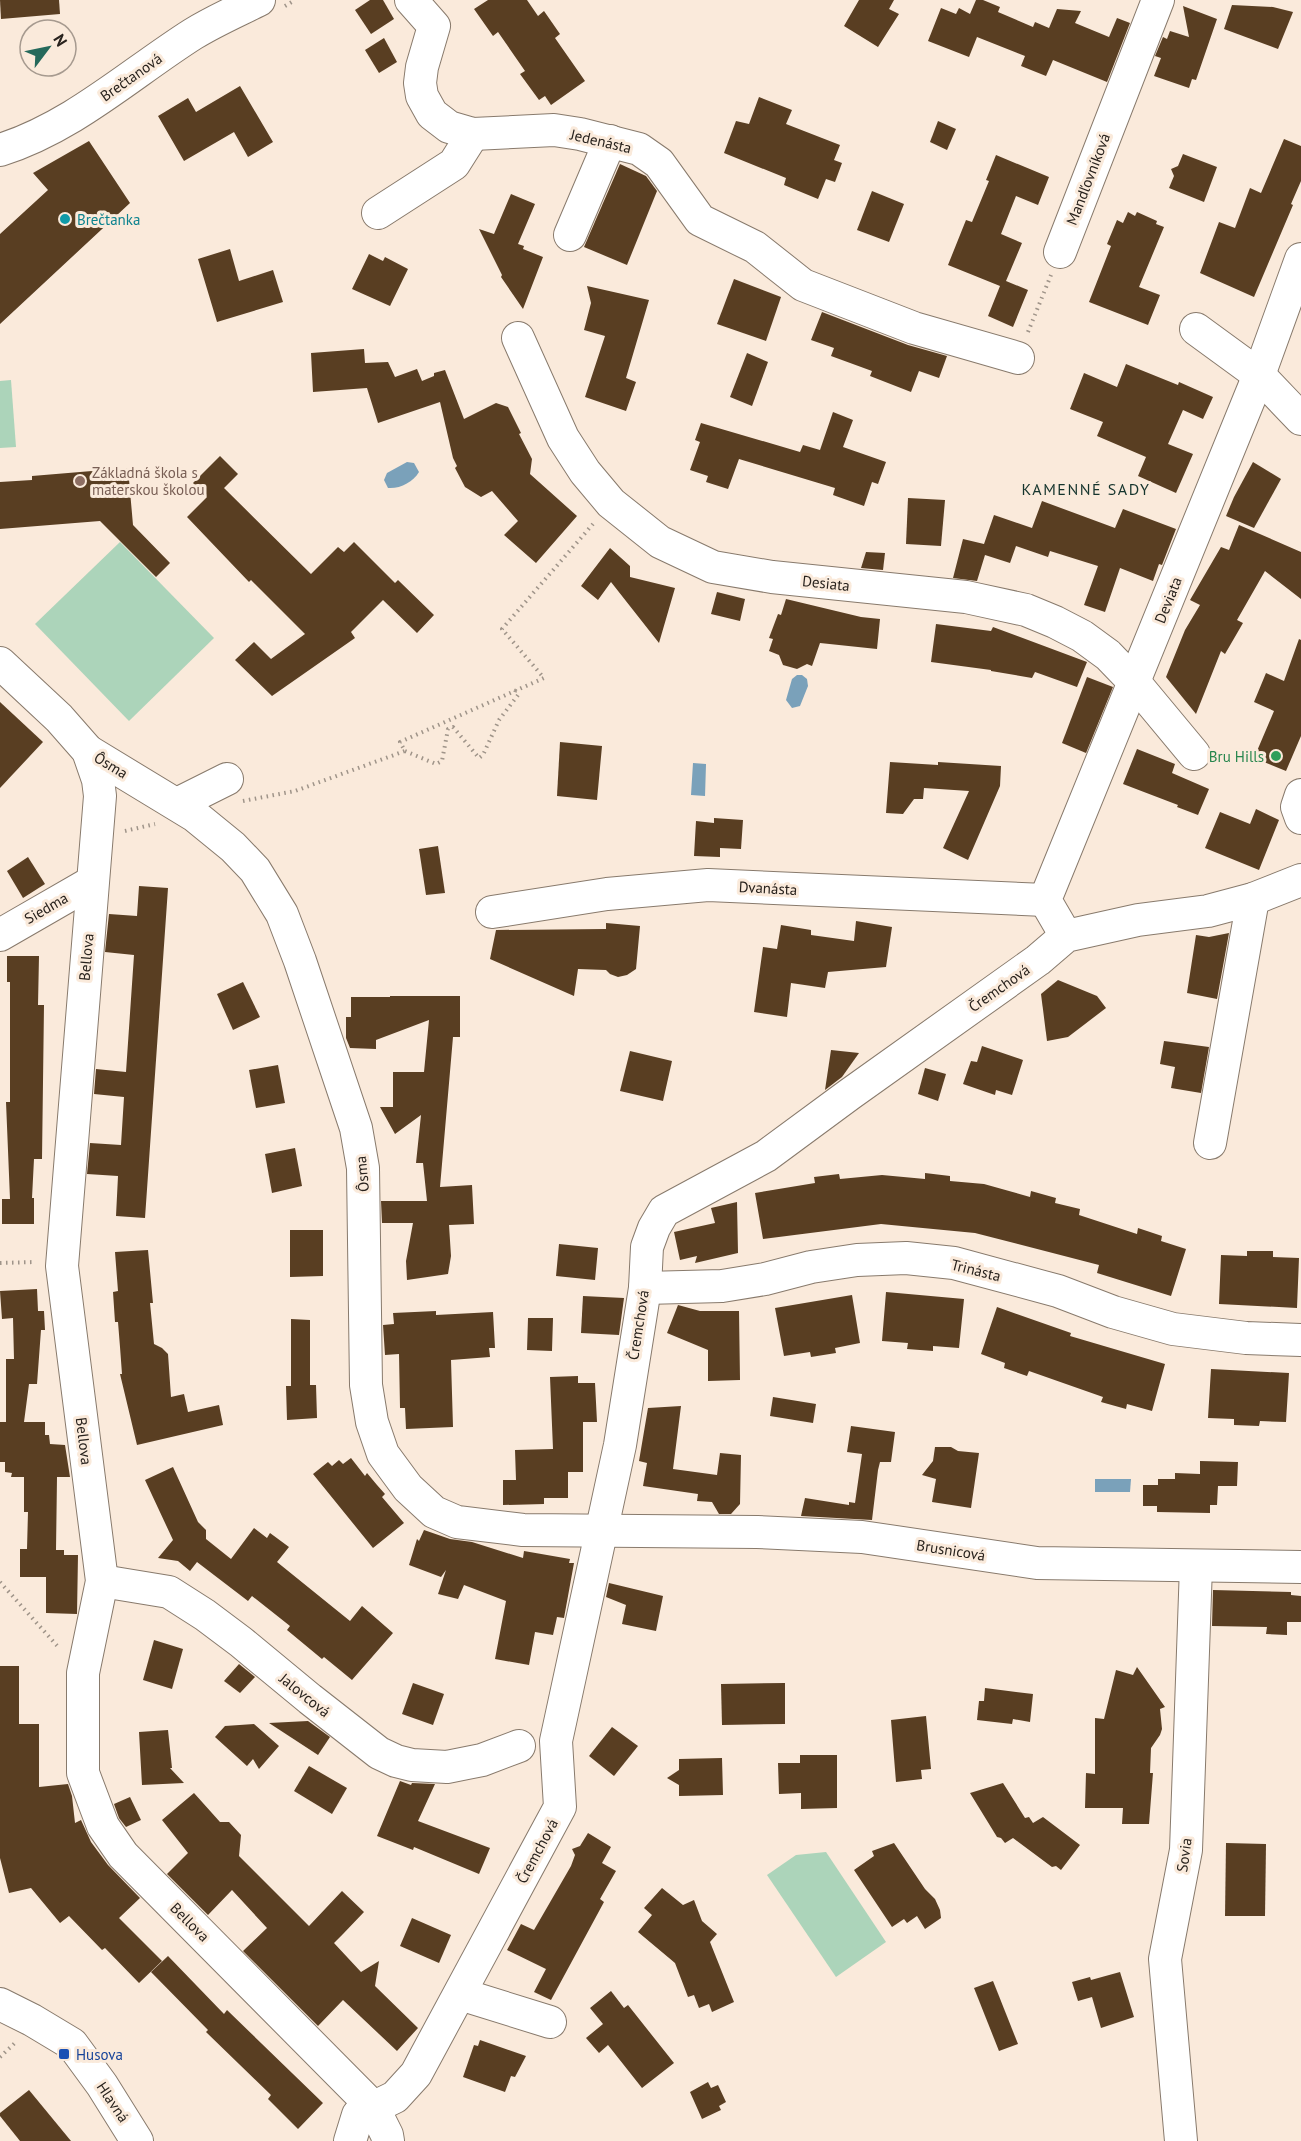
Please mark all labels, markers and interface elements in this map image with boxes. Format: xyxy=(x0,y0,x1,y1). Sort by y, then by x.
north arrow xyxy=(18,18,78,78)
text: N xyxy=(49,30,72,50)
street label: Brečtanová xyxy=(96,49,166,105)
street label: Jedenásta xyxy=(568,125,633,157)
street label: Mandľovníková xyxy=(1062,130,1114,228)
place label: Brečtanka xyxy=(77,210,140,229)
marker: Brečtanka xyxy=(58,212,72,226)
place label: Základná škola s materskou školou xyxy=(92,463,205,499)
marker: Základná škola s materskou školou xyxy=(73,474,87,488)
district label: KAMENNÉ SADY xyxy=(1022,479,1150,499)
street label: Desiata xyxy=(801,571,851,595)
street label: Deviata xyxy=(1150,574,1186,626)
place label: Bru Hills xyxy=(1209,747,1264,766)
street label: Ôsma xyxy=(91,748,131,782)
marker: Bru Hills xyxy=(1269,749,1283,763)
street label: Dvanásta xyxy=(738,877,798,899)
street label: Siedma xyxy=(21,888,71,928)
street label: Bellova xyxy=(74,932,98,982)
street label: Čremchová xyxy=(965,960,1033,1016)
street label: Ôsma xyxy=(351,1155,373,1193)
street label: Trinásta xyxy=(949,1255,1003,1285)
street label: Čremchová xyxy=(623,1289,653,1361)
street label: Bellova xyxy=(72,1416,96,1466)
street label: Brusnicová xyxy=(915,1535,987,1565)
street label: Jalovcová xyxy=(275,1668,334,1721)
street label: Čremchová xyxy=(512,1815,562,1887)
street label: Sovia xyxy=(1172,1837,1196,1873)
street label: Bellova xyxy=(166,1898,214,1946)
place label: Husova xyxy=(76,2045,123,2064)
marker: Husova xyxy=(57,2047,71,2061)
street label: Hlavná xyxy=(93,2078,133,2126)

